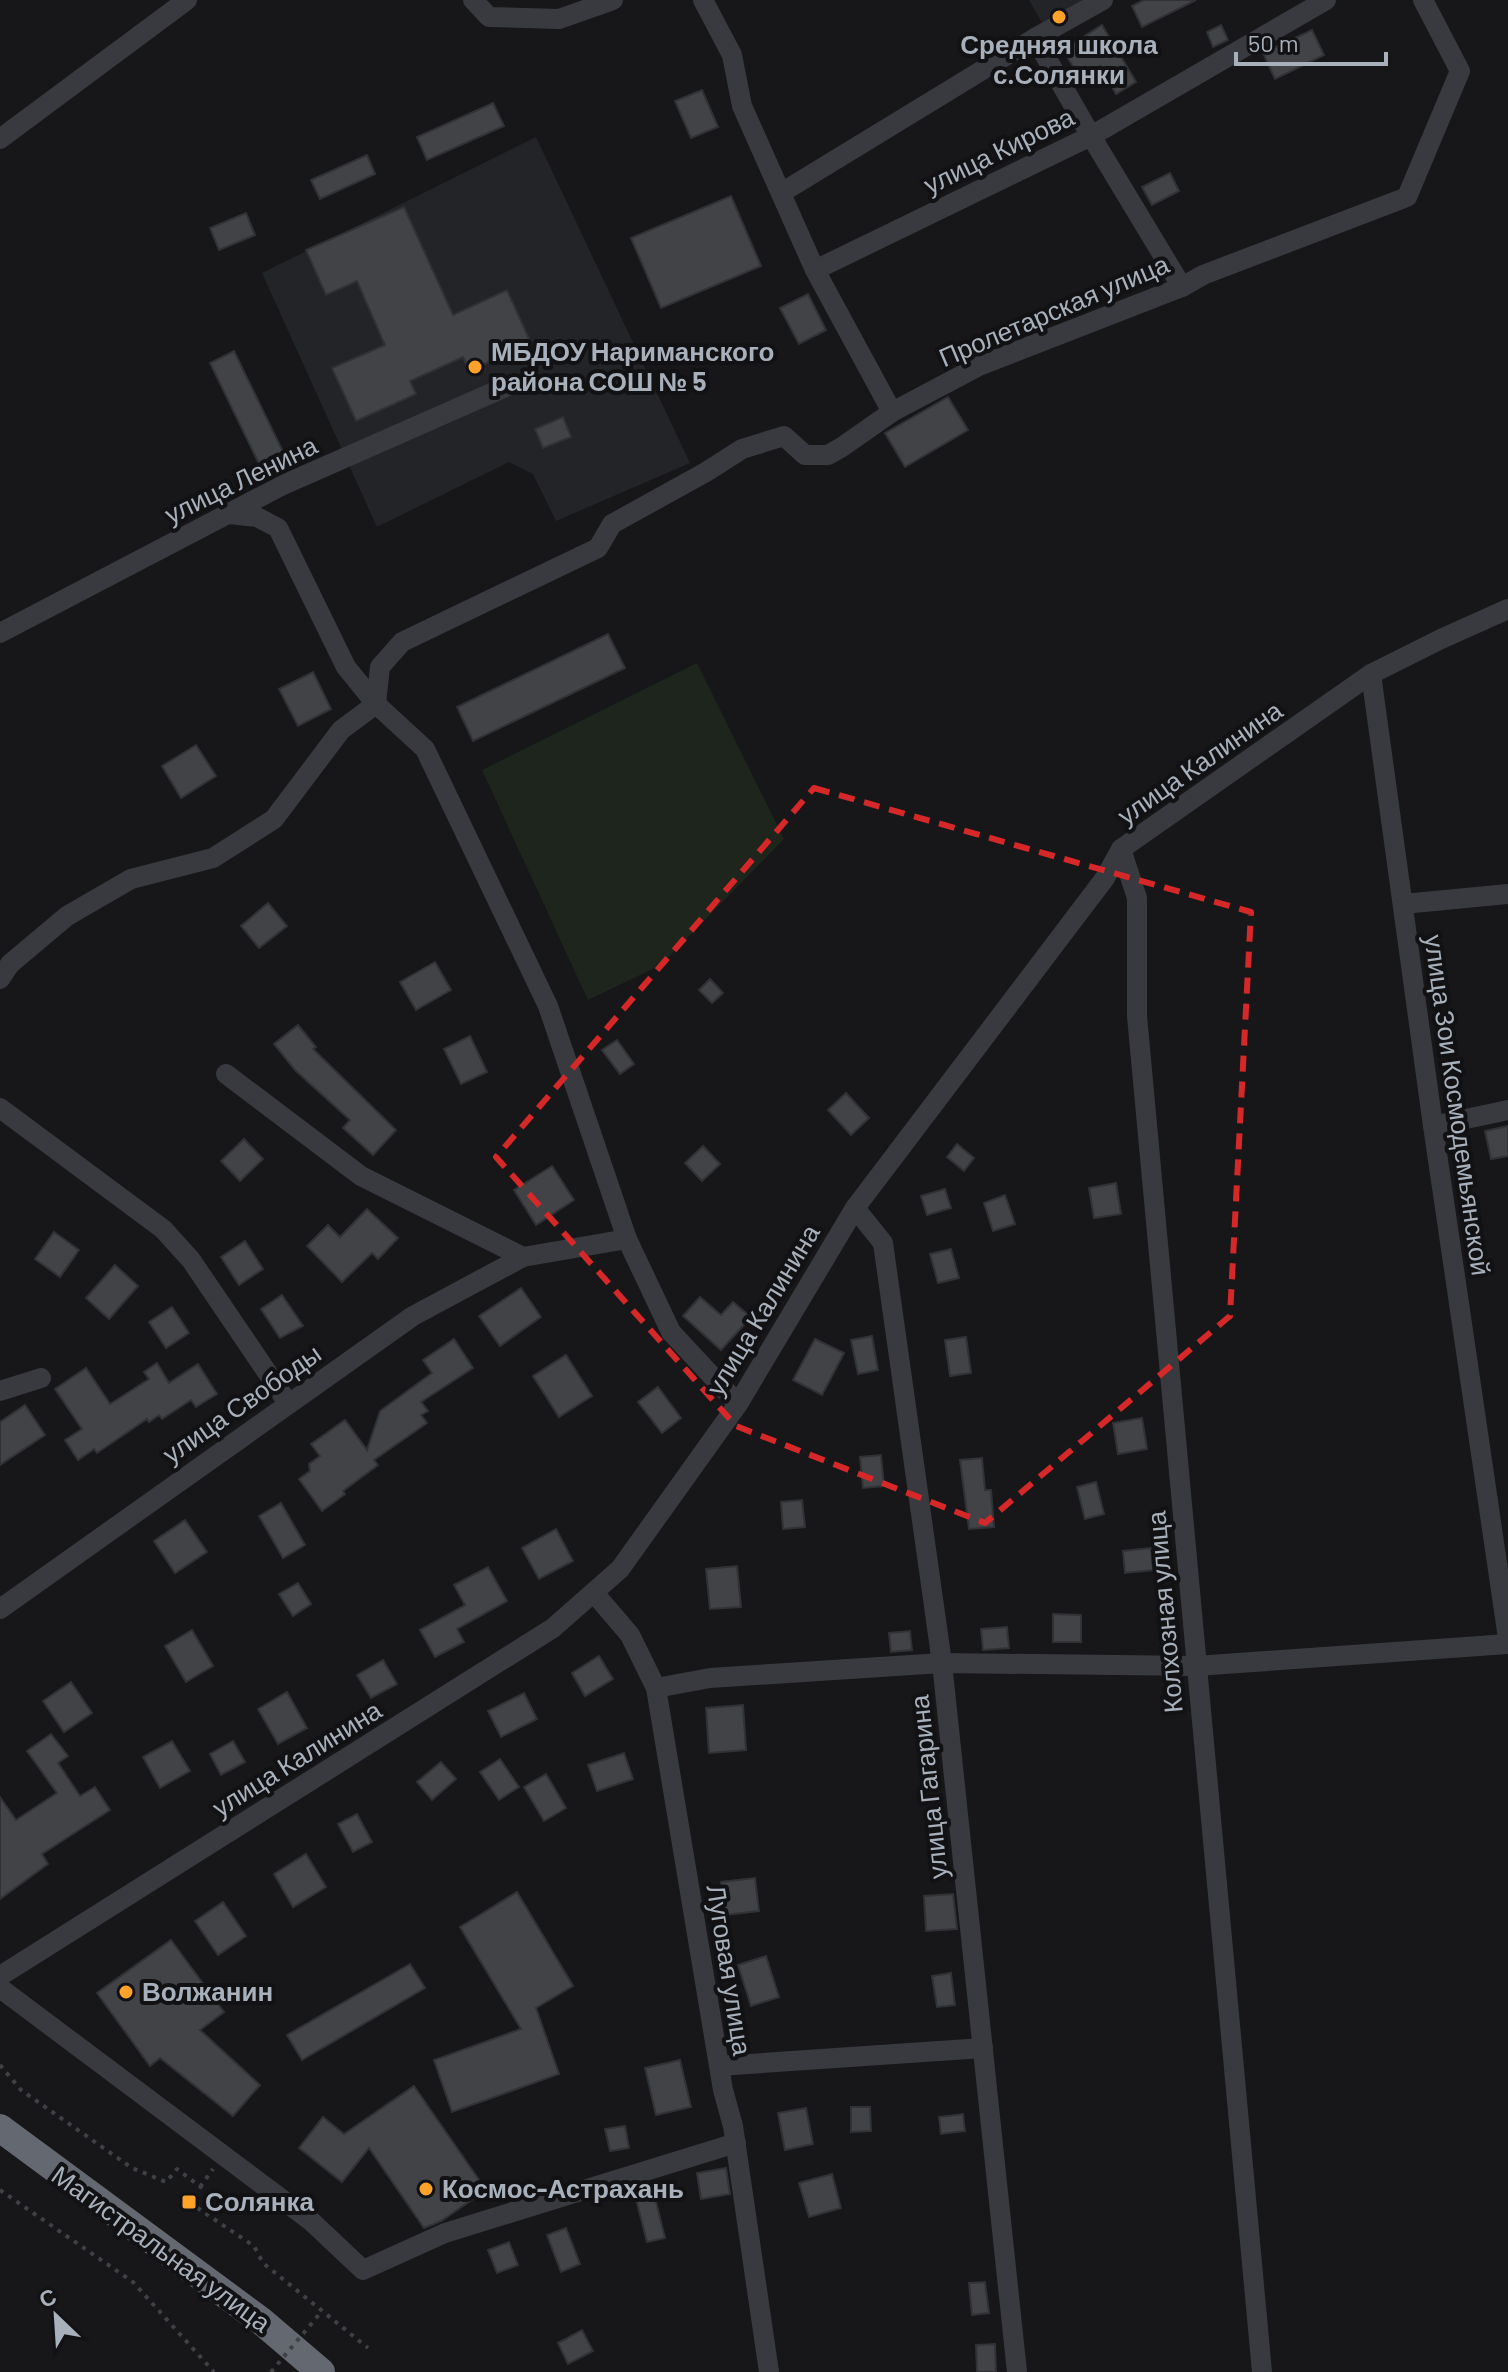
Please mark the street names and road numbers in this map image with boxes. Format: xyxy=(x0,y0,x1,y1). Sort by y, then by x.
street label: улица Кирова xyxy=(918,100,1079,199)
street label: Пролетарская улица xyxy=(934,247,1173,372)
street label: улица Ленина xyxy=(159,428,322,529)
street label: улица Калинина xyxy=(1111,693,1288,830)
street label: улица Зои Космодемьянской xyxy=(1419,932,1498,1277)
street label: улица Калинина xyxy=(699,1218,825,1400)
street label: улица Свободы xyxy=(156,1337,326,1469)
street label: Колхозная улица xyxy=(1139,1509,1188,1714)
street label: улица Калинина xyxy=(206,1693,387,1822)
street label: улица Гагарина xyxy=(902,1693,953,1881)
street label: Луговая улица xyxy=(702,1882,759,2058)
street label: Магистральная улица xyxy=(47,2158,278,2338)

